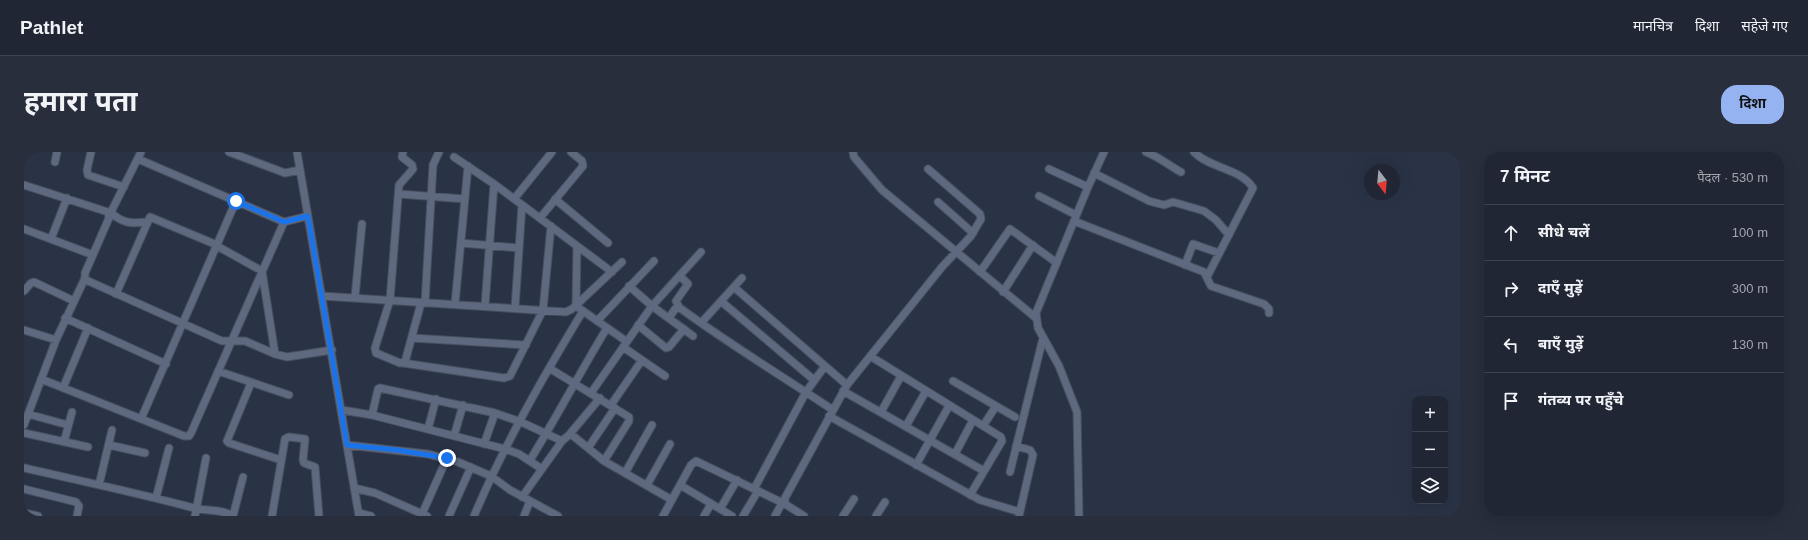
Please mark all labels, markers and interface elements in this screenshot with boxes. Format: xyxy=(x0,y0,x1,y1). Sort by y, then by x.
text: Pathlet xyxy=(20,17,83,38)
text: मानचित्र xyxy=(1633,18,1673,34)
text: दिशा xyxy=(1695,18,1719,34)
text: सहेजे गए xyxy=(1741,18,1788,34)
button: दिशा xyxy=(1721,85,1784,124)
text: हमारा पता xyxy=(24,86,138,117)
north arrow xyxy=(1364,164,1400,200)
text: 7 मिनट xyxy=(1500,167,1550,186)
text: पैदल · 530 m xyxy=(1697,170,1768,185)
route start xyxy=(227,192,245,210)
icon: ahead xyxy=(1500,222,1522,244)
text: सीधे चलें xyxy=(1538,223,1589,240)
text: 100 m xyxy=(1732,225,1768,240)
icon: right xyxy=(1500,278,1522,300)
text: दाएँ मुड़ें xyxy=(1538,279,1582,296)
text: 300 m xyxy=(1732,281,1768,296)
icon: left xyxy=(1500,334,1522,356)
text: बाएँ मुड़ें xyxy=(1538,335,1583,352)
text: 130 m xyxy=(1732,337,1768,352)
icon: arrive xyxy=(1500,390,1522,412)
text: गंतव्य पर पहुँचे xyxy=(1538,391,1623,408)
map controls xyxy=(1412,396,1448,504)
button: + xyxy=(1412,396,1448,432)
button: − xyxy=(1412,432,1448,468)
route end xyxy=(438,449,456,467)
button: layers xyxy=(1412,468,1448,504)

